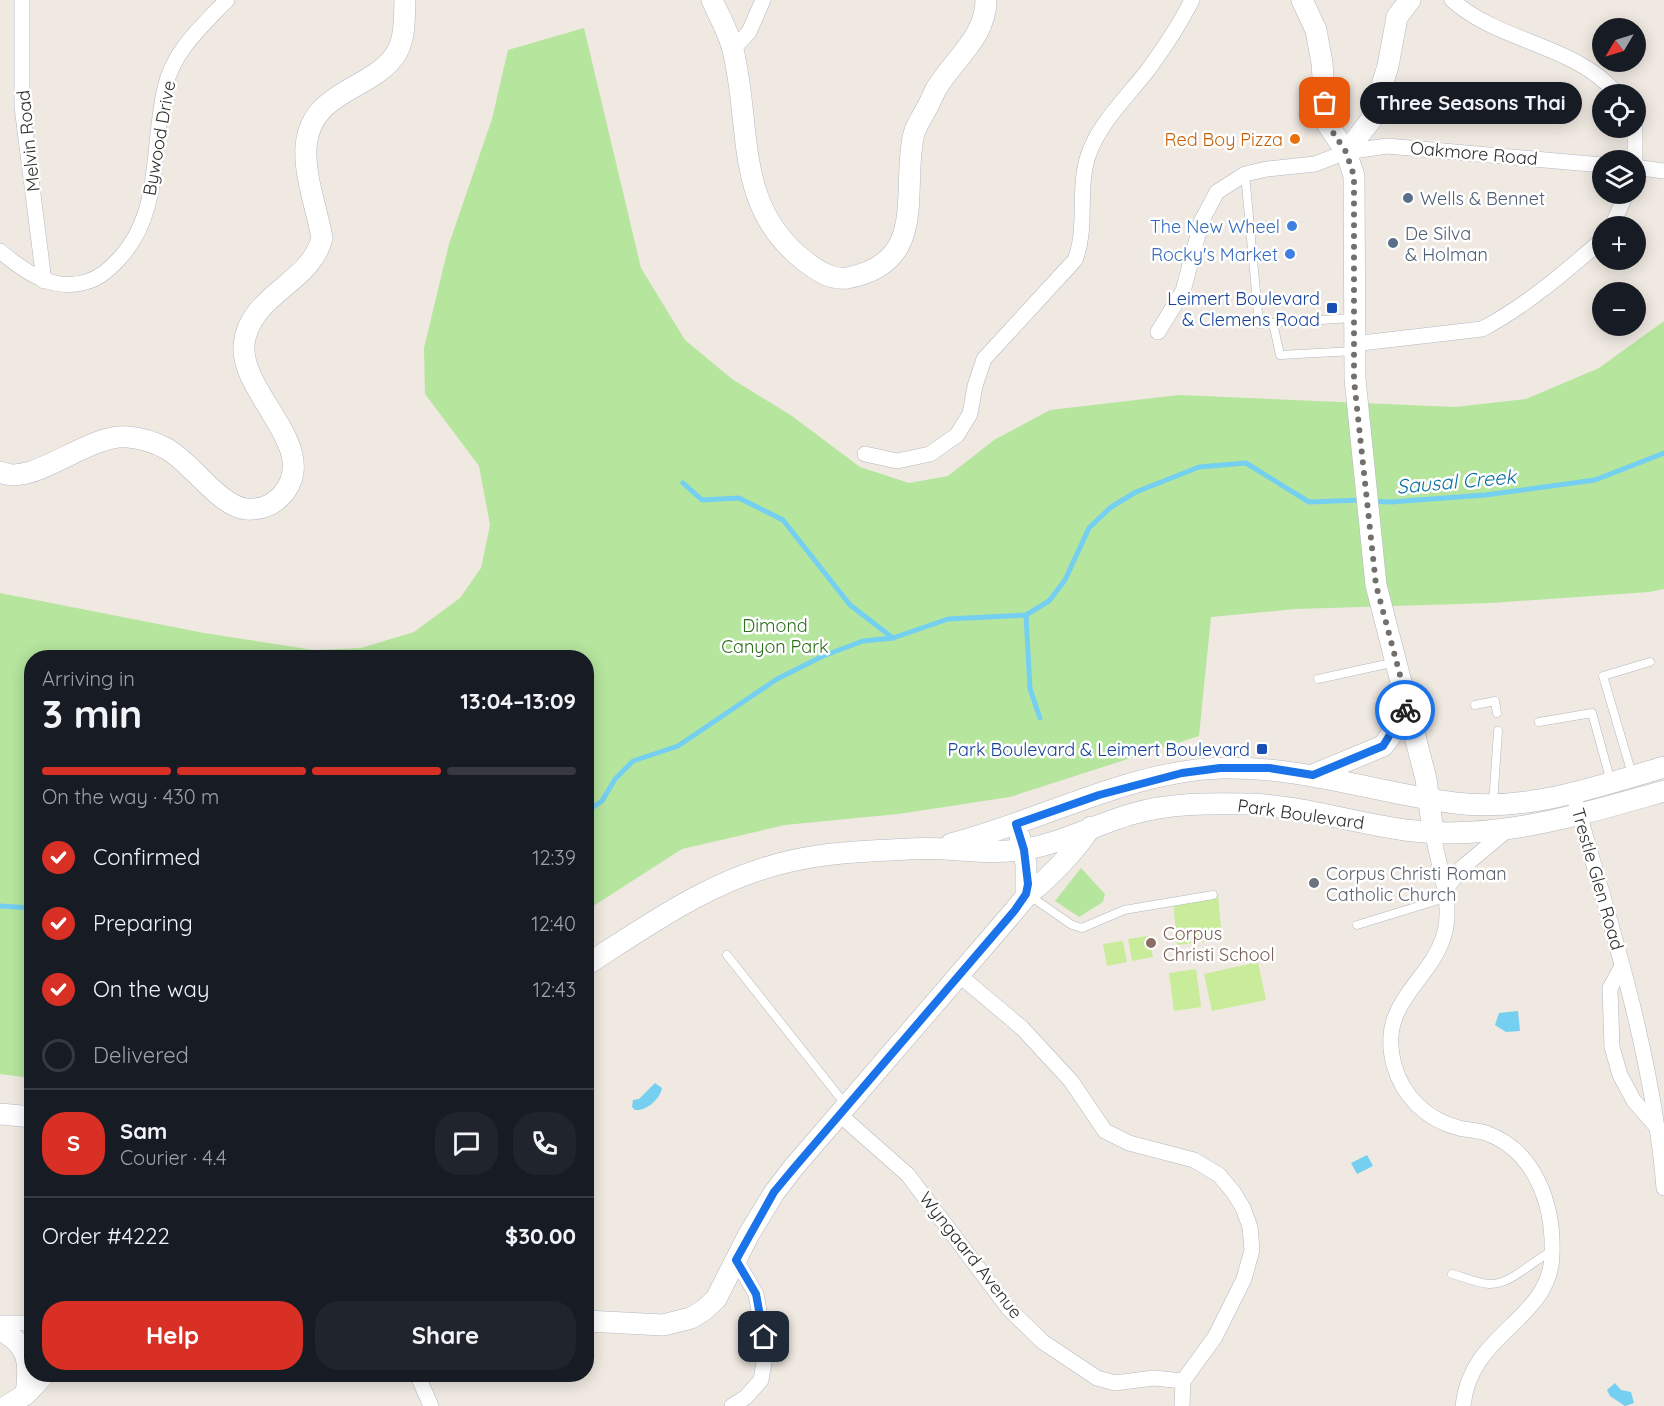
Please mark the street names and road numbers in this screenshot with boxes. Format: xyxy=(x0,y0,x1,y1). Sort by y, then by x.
street label: Bywood Drive xyxy=(138,79,180,197)
street label: Melvin Road xyxy=(11,89,45,193)
street label: Oakmore Road xyxy=(1409,136,1539,170)
street label: Park Boulevard xyxy=(1236,794,1366,834)
street label: Trestle Glen Road xyxy=(1567,805,1629,953)
street label: Wyngaard Avenue xyxy=(914,1187,1028,1323)

